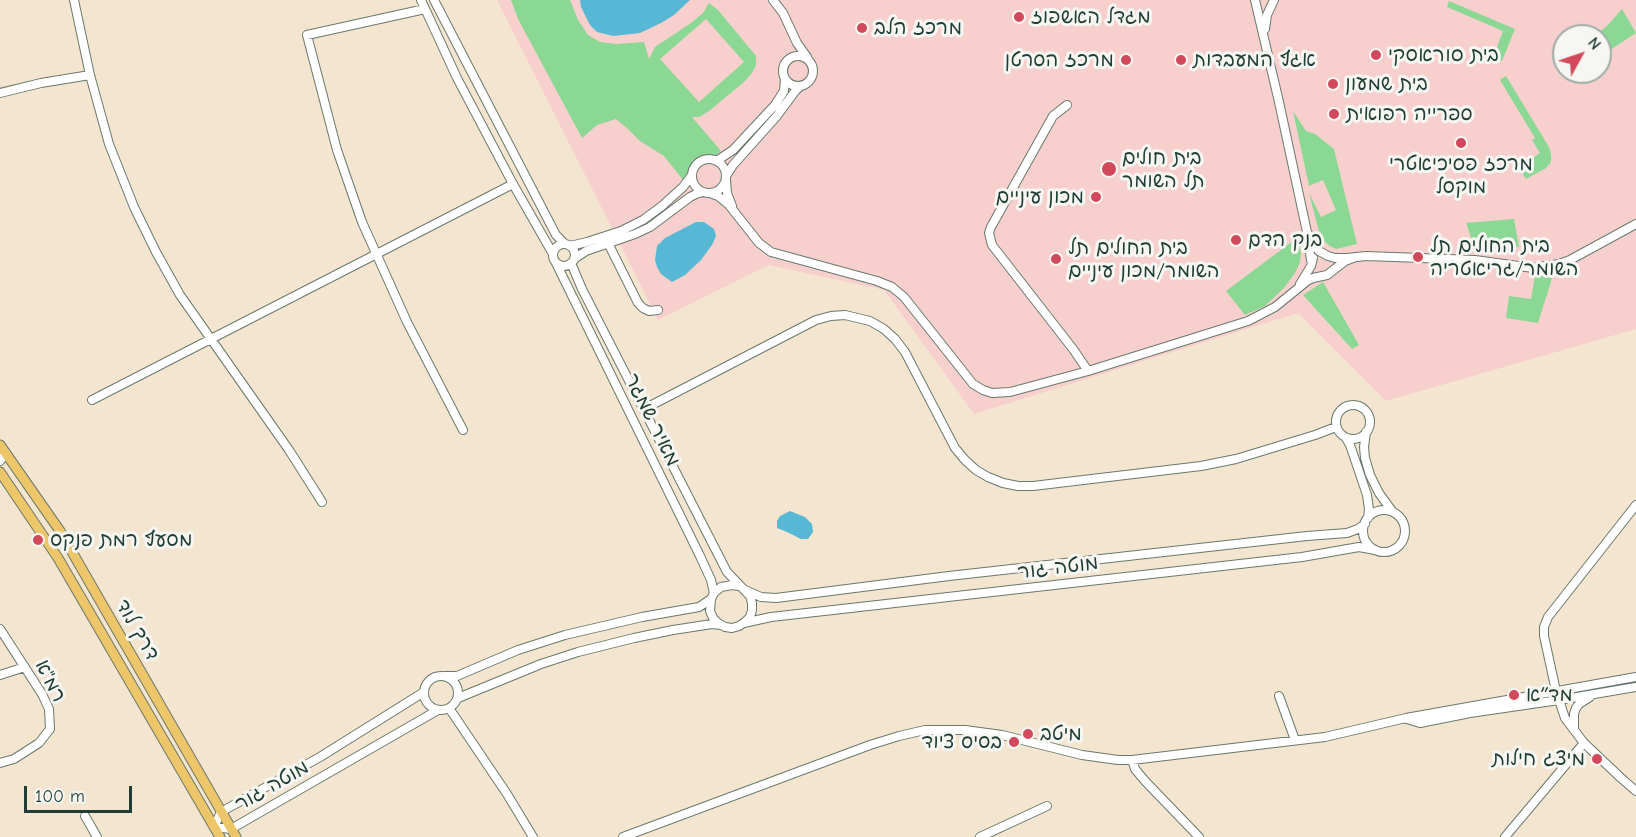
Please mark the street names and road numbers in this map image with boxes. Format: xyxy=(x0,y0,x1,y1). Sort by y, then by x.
street label: מאיר שמגר xyxy=(619,370,685,470)
street label: מוטה גור xyxy=(1016,551,1100,585)
street label: דרך לוד xyxy=(110,595,164,665)
street label: רמ"א xyxy=(29,656,71,706)
street label: מוטה גור xyxy=(231,755,313,817)

